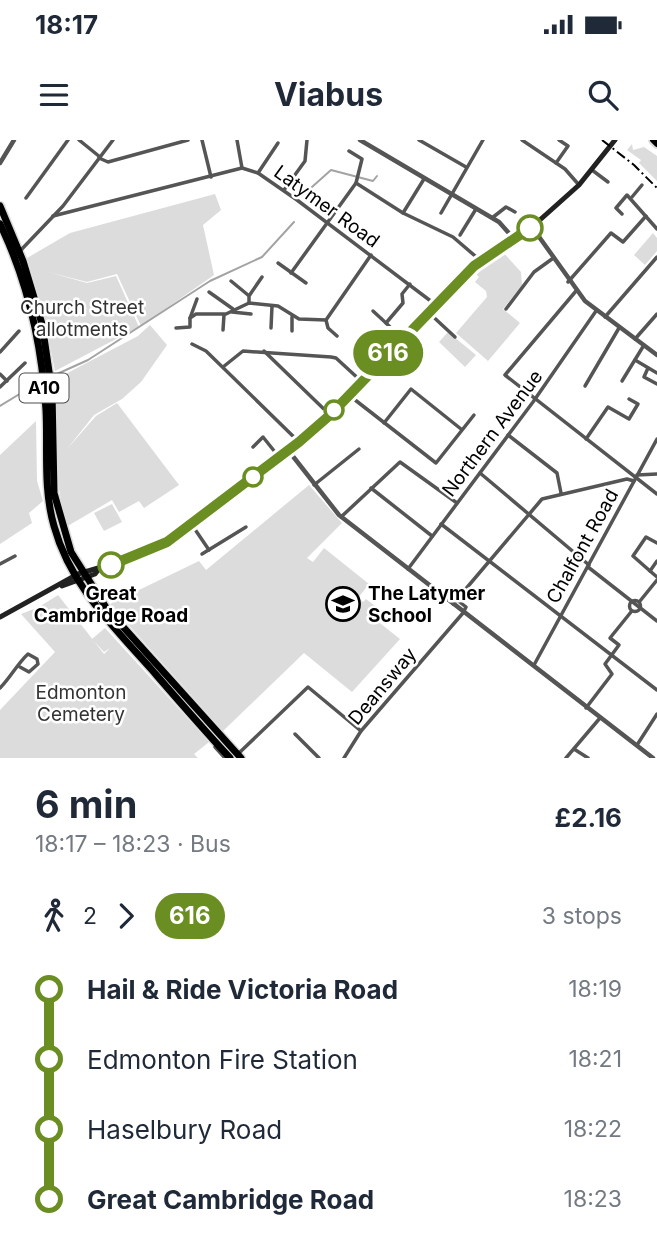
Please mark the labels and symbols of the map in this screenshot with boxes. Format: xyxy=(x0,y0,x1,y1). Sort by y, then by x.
street label: Latymer Road xyxy=(269,160,384,252)
unlabelled marker xyxy=(517,215,543,241)
park label: Church Street allotments xyxy=(20,296,144,341)
line badge: 616 xyxy=(348,330,428,376)
street label: Northern Avenue xyxy=(437,366,547,501)
road number: A10 xyxy=(20,374,68,402)
unlabelled marker xyxy=(324,400,344,420)
unlabelled marker xyxy=(243,467,263,487)
street label: Chalfont Road xyxy=(542,485,623,607)
marker: Great Cambridge Road xyxy=(98,552,124,578)
place label: Great Cambridge Road xyxy=(34,582,188,627)
place label: The Latymer School xyxy=(368,582,486,627)
school or university icon: The Latymer School xyxy=(324,585,362,623)
street label: Deansway xyxy=(344,643,421,730)
park label: Edmonton Cemetery xyxy=(36,681,126,726)

